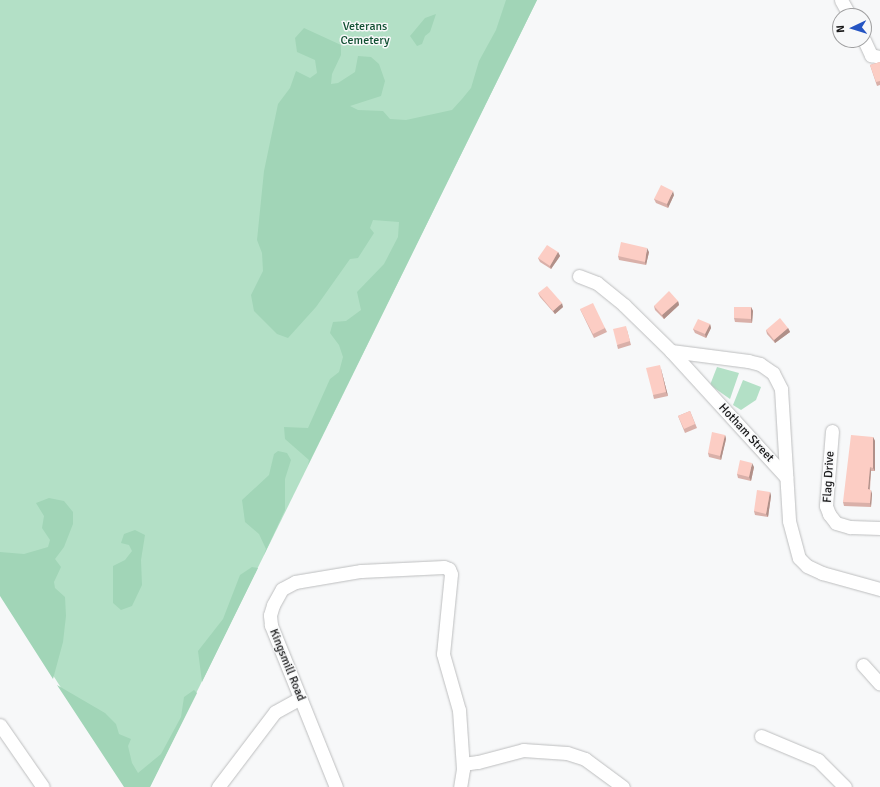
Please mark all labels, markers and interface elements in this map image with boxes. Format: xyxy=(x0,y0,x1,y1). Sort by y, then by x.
north arrow xyxy=(832,8,872,48)
park label: Veterans Cemetery xyxy=(340,20,390,48)
text: N xyxy=(834,25,847,33)
street label: Hotham Street xyxy=(715,401,777,465)
street label: Flag Drive xyxy=(820,451,838,503)
street label: Kingsmill Road xyxy=(266,627,308,703)

